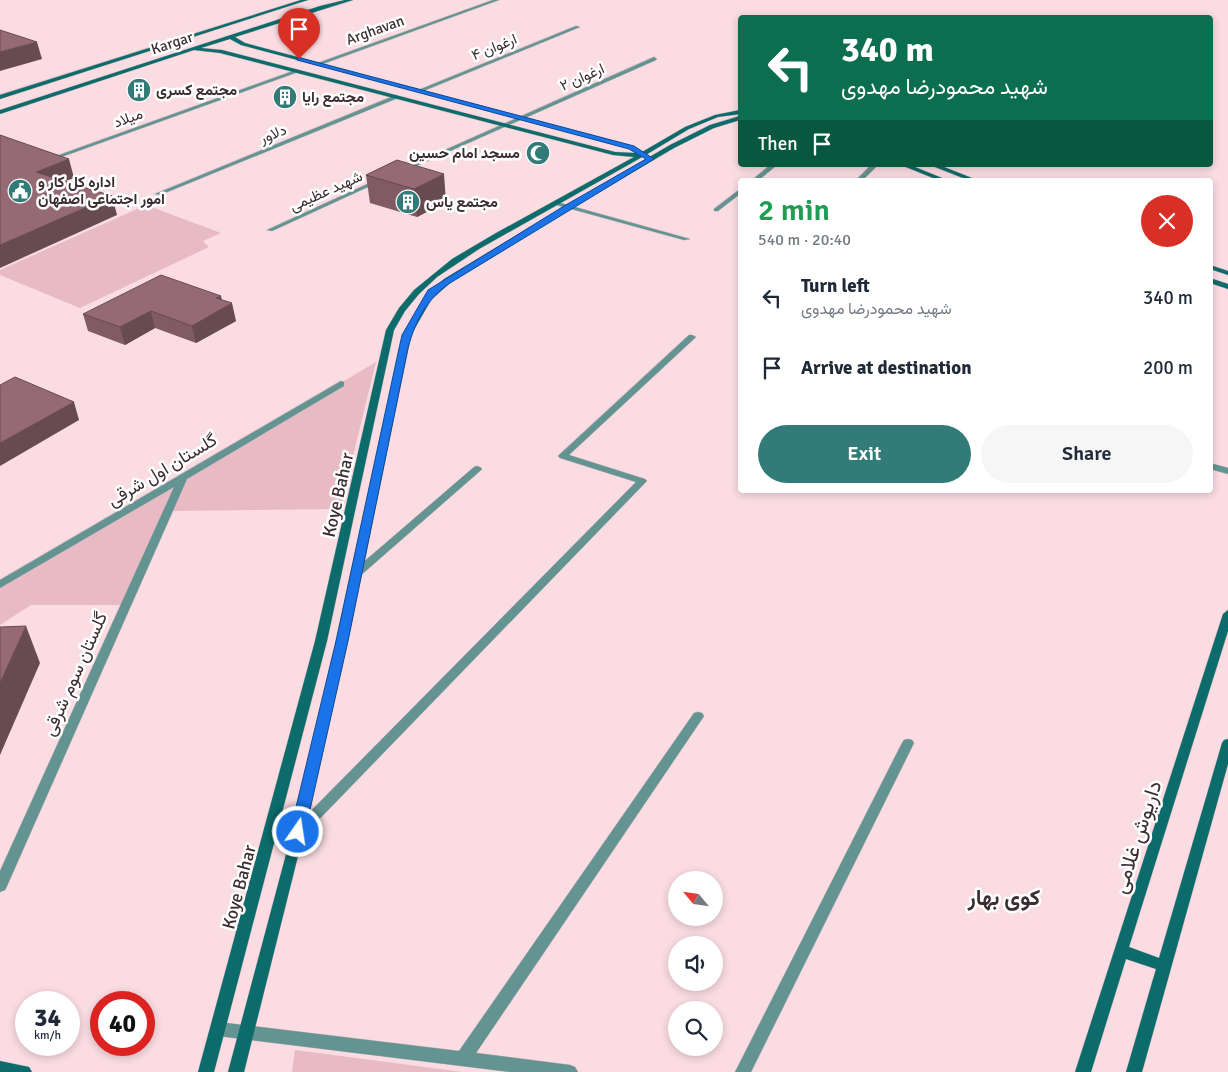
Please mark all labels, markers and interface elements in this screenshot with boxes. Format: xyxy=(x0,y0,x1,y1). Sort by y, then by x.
pin xyxy=(278,8,320,59)
street label: Arghavan xyxy=(343,11,407,49)
icon: arrive xyxy=(285,15,313,43)
street label: Kargar xyxy=(149,28,196,58)
text: 340 m xyxy=(841,28,934,71)
street label: ارغوان ۴ xyxy=(469,30,519,64)
icon: left xyxy=(758,35,823,100)
street label: ارغوان ۲ xyxy=(557,59,607,95)
text: شهید محمودرضا مهدوی xyxy=(841,73,1048,100)
building icon: مجتمع کسری xyxy=(126,77,152,103)
place label: مجتمع کسری xyxy=(156,81,237,100)
building icon: مجتمع رایا xyxy=(272,84,298,110)
place label: مجتمع رایا xyxy=(302,88,364,107)
street label: میلاد xyxy=(111,104,145,132)
street label: دلاور xyxy=(256,121,289,148)
icon: arrive xyxy=(808,130,836,158)
text: Then xyxy=(758,132,798,156)
mosque icon: مسجد امام حسین xyxy=(525,140,551,166)
place label: مسجد امام حسین xyxy=(409,144,520,163)
street label: شهید عظیمی xyxy=(287,167,366,216)
place label: اداره کل کار و امور اجتماعی اصفهان xyxy=(38,173,165,208)
public building icon: اداره کل کار و امور اجتماعی اصفهان xyxy=(7,178,33,204)
building icon: مجتمع یاس xyxy=(395,189,421,215)
text: 2 min xyxy=(758,192,830,229)
place label: مجتمع یاس xyxy=(426,193,498,212)
button: close xyxy=(1141,195,1193,247)
text: 540 m · 20:40 xyxy=(758,230,851,250)
text: Turn left xyxy=(801,274,870,298)
icon: left xyxy=(758,284,786,312)
text: 340 m xyxy=(1143,286,1193,310)
text: شهید محمودرضا مهدوی xyxy=(801,299,952,319)
icon: arrive xyxy=(758,354,786,382)
text: Arrive at destination xyxy=(801,356,972,380)
text: 200 m xyxy=(1143,356,1193,380)
button: Exit xyxy=(758,425,971,483)
button: Share xyxy=(981,425,1193,483)
street label: گلستان اول شرقی xyxy=(103,429,221,511)
street label: Koye Bahar xyxy=(318,450,359,539)
street label: گلستان سوم شرقی xyxy=(38,609,113,740)
street label: داریوش غلامی xyxy=(1106,777,1168,897)
position arrow xyxy=(271,805,323,857)
street label: Koye Bahar xyxy=(217,842,261,932)
north arrow xyxy=(668,871,722,926)
map controls xyxy=(668,871,723,1056)
district label: کوی بهار xyxy=(967,884,1040,911)
button: sound xyxy=(668,936,723,991)
speed limit sign: 40 xyxy=(90,991,155,1056)
button: search xyxy=(668,1001,723,1056)
text: 34 xyxy=(34,1002,61,1033)
text: km/h xyxy=(34,1028,61,1043)

